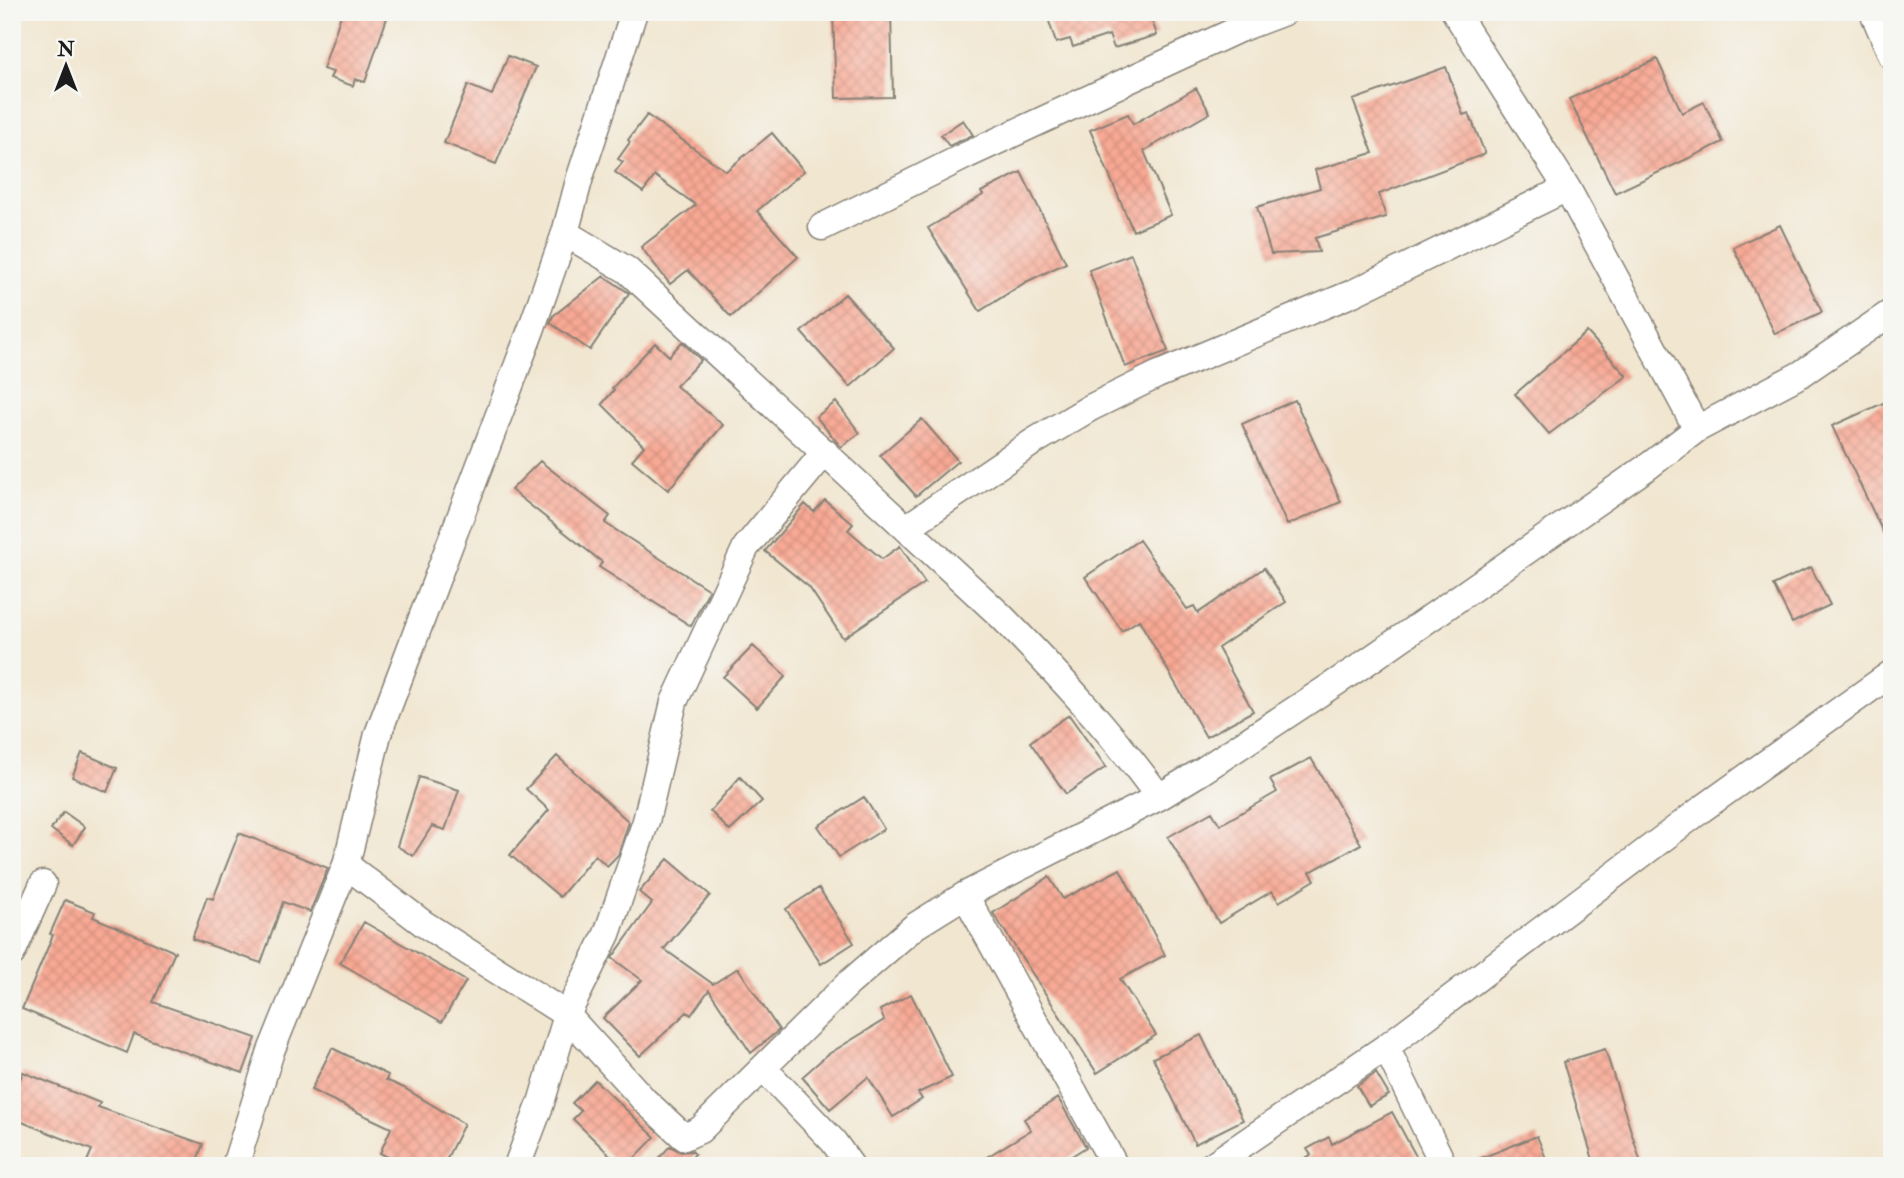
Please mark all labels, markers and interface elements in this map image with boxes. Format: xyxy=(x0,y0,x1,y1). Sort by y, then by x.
north arrow xyxy=(32,32,102,102)
text: N xyxy=(56,38,75,62)

